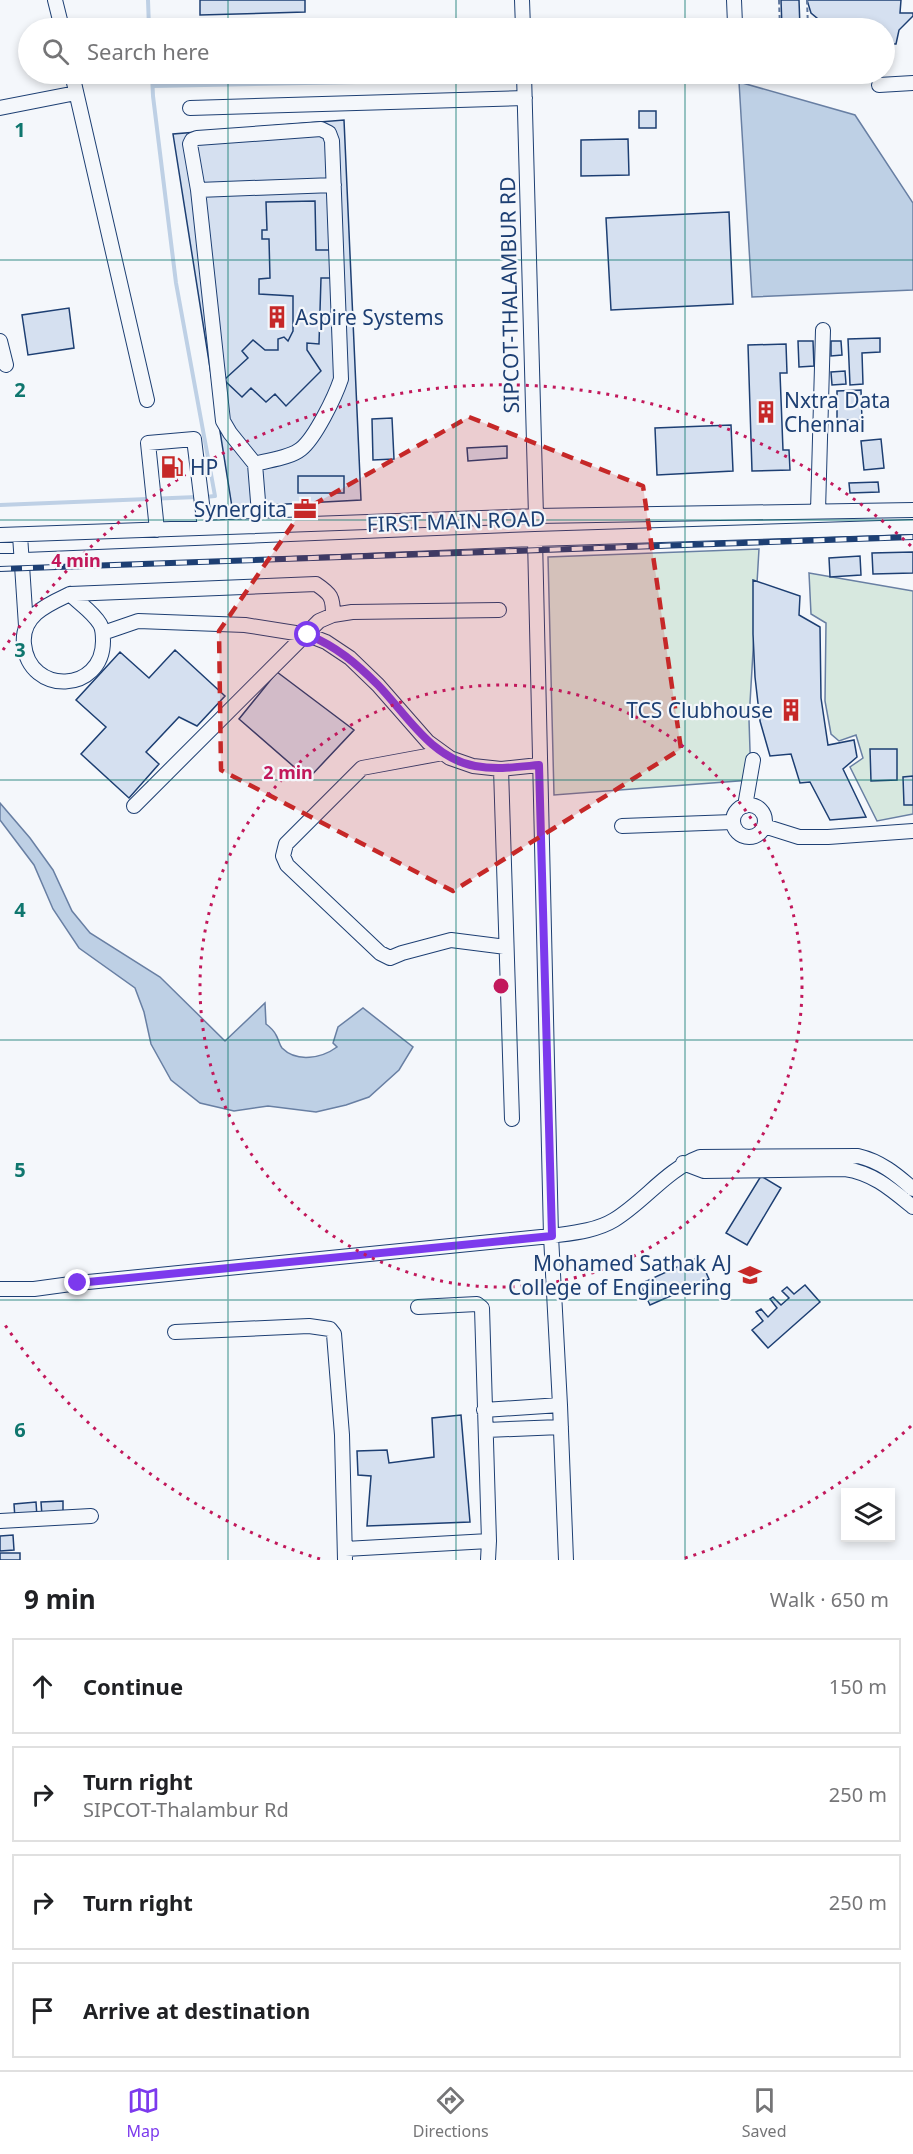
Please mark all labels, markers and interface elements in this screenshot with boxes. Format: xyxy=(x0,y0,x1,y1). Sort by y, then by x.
search box xyxy=(18,18,895,84)
icon: search xyxy=(39,35,72,68)
text: Search here xyxy=(87,36,209,66)
text: 1 xyxy=(14,116,26,143)
street label: SIPCOT-THALAMBUR RD xyxy=(493,176,525,414)
place label: Aspire Systems xyxy=(295,303,444,331)
building icon: Aspire Systems xyxy=(264,304,290,330)
text: 2 xyxy=(14,376,26,403)
place label: Nxtra Data Chennai xyxy=(784,386,891,438)
building icon: Nxtra Data Chennai xyxy=(753,399,779,425)
place label: HP xyxy=(190,453,218,481)
fuel station icon: HP xyxy=(159,454,185,480)
place label: Synergita xyxy=(194,495,287,523)
office icon: Synergita xyxy=(292,496,318,522)
street label: FIRST MAIN ROAD xyxy=(366,504,546,538)
text: 4 min xyxy=(51,548,101,572)
route start xyxy=(294,621,320,647)
text: 3 xyxy=(14,636,26,663)
place label: TCS Clubhouse xyxy=(626,696,773,724)
building icon: TCS Clubhouse xyxy=(778,697,804,723)
text: 2 min xyxy=(263,760,313,784)
text: 4 xyxy=(14,896,26,923)
centre of rings xyxy=(491,976,511,996)
text: 5 xyxy=(14,1156,26,1183)
place label: Mohamed Sathak AJ College of Engineering xyxy=(508,1249,732,1301)
school or university icon: Mohamed Sathak AJ College of Engineering xyxy=(737,1262,763,1288)
route end xyxy=(64,1269,90,1295)
text: 6 xyxy=(14,1416,26,1443)
map controls xyxy=(841,1488,895,1542)
button: layers xyxy=(841,1488,895,1542)
text: 9 min xyxy=(24,1581,96,1617)
text: Walk · 650 m xyxy=(770,1586,889,1613)
icon: ahead xyxy=(26,1670,59,1703)
text: Continue xyxy=(83,1671,183,1701)
text: 150 m xyxy=(829,1673,887,1700)
text: Turn right xyxy=(83,1766,193,1796)
icon: right xyxy=(26,1778,59,1811)
text: 250 m xyxy=(829,1781,887,1808)
text: SIPCOT-Thalambur Rd xyxy=(83,1796,289,1823)
icon: right xyxy=(26,1886,59,1919)
text: Turn right xyxy=(83,1887,193,1917)
text: 250 m xyxy=(829,1889,887,1916)
icon: arrive xyxy=(26,1994,59,2027)
text: Arrive at destination xyxy=(83,1995,310,2025)
tab: Map xyxy=(126,2084,160,2142)
tab: Directions xyxy=(413,2084,489,2142)
tab: Saved xyxy=(742,2084,786,2142)

